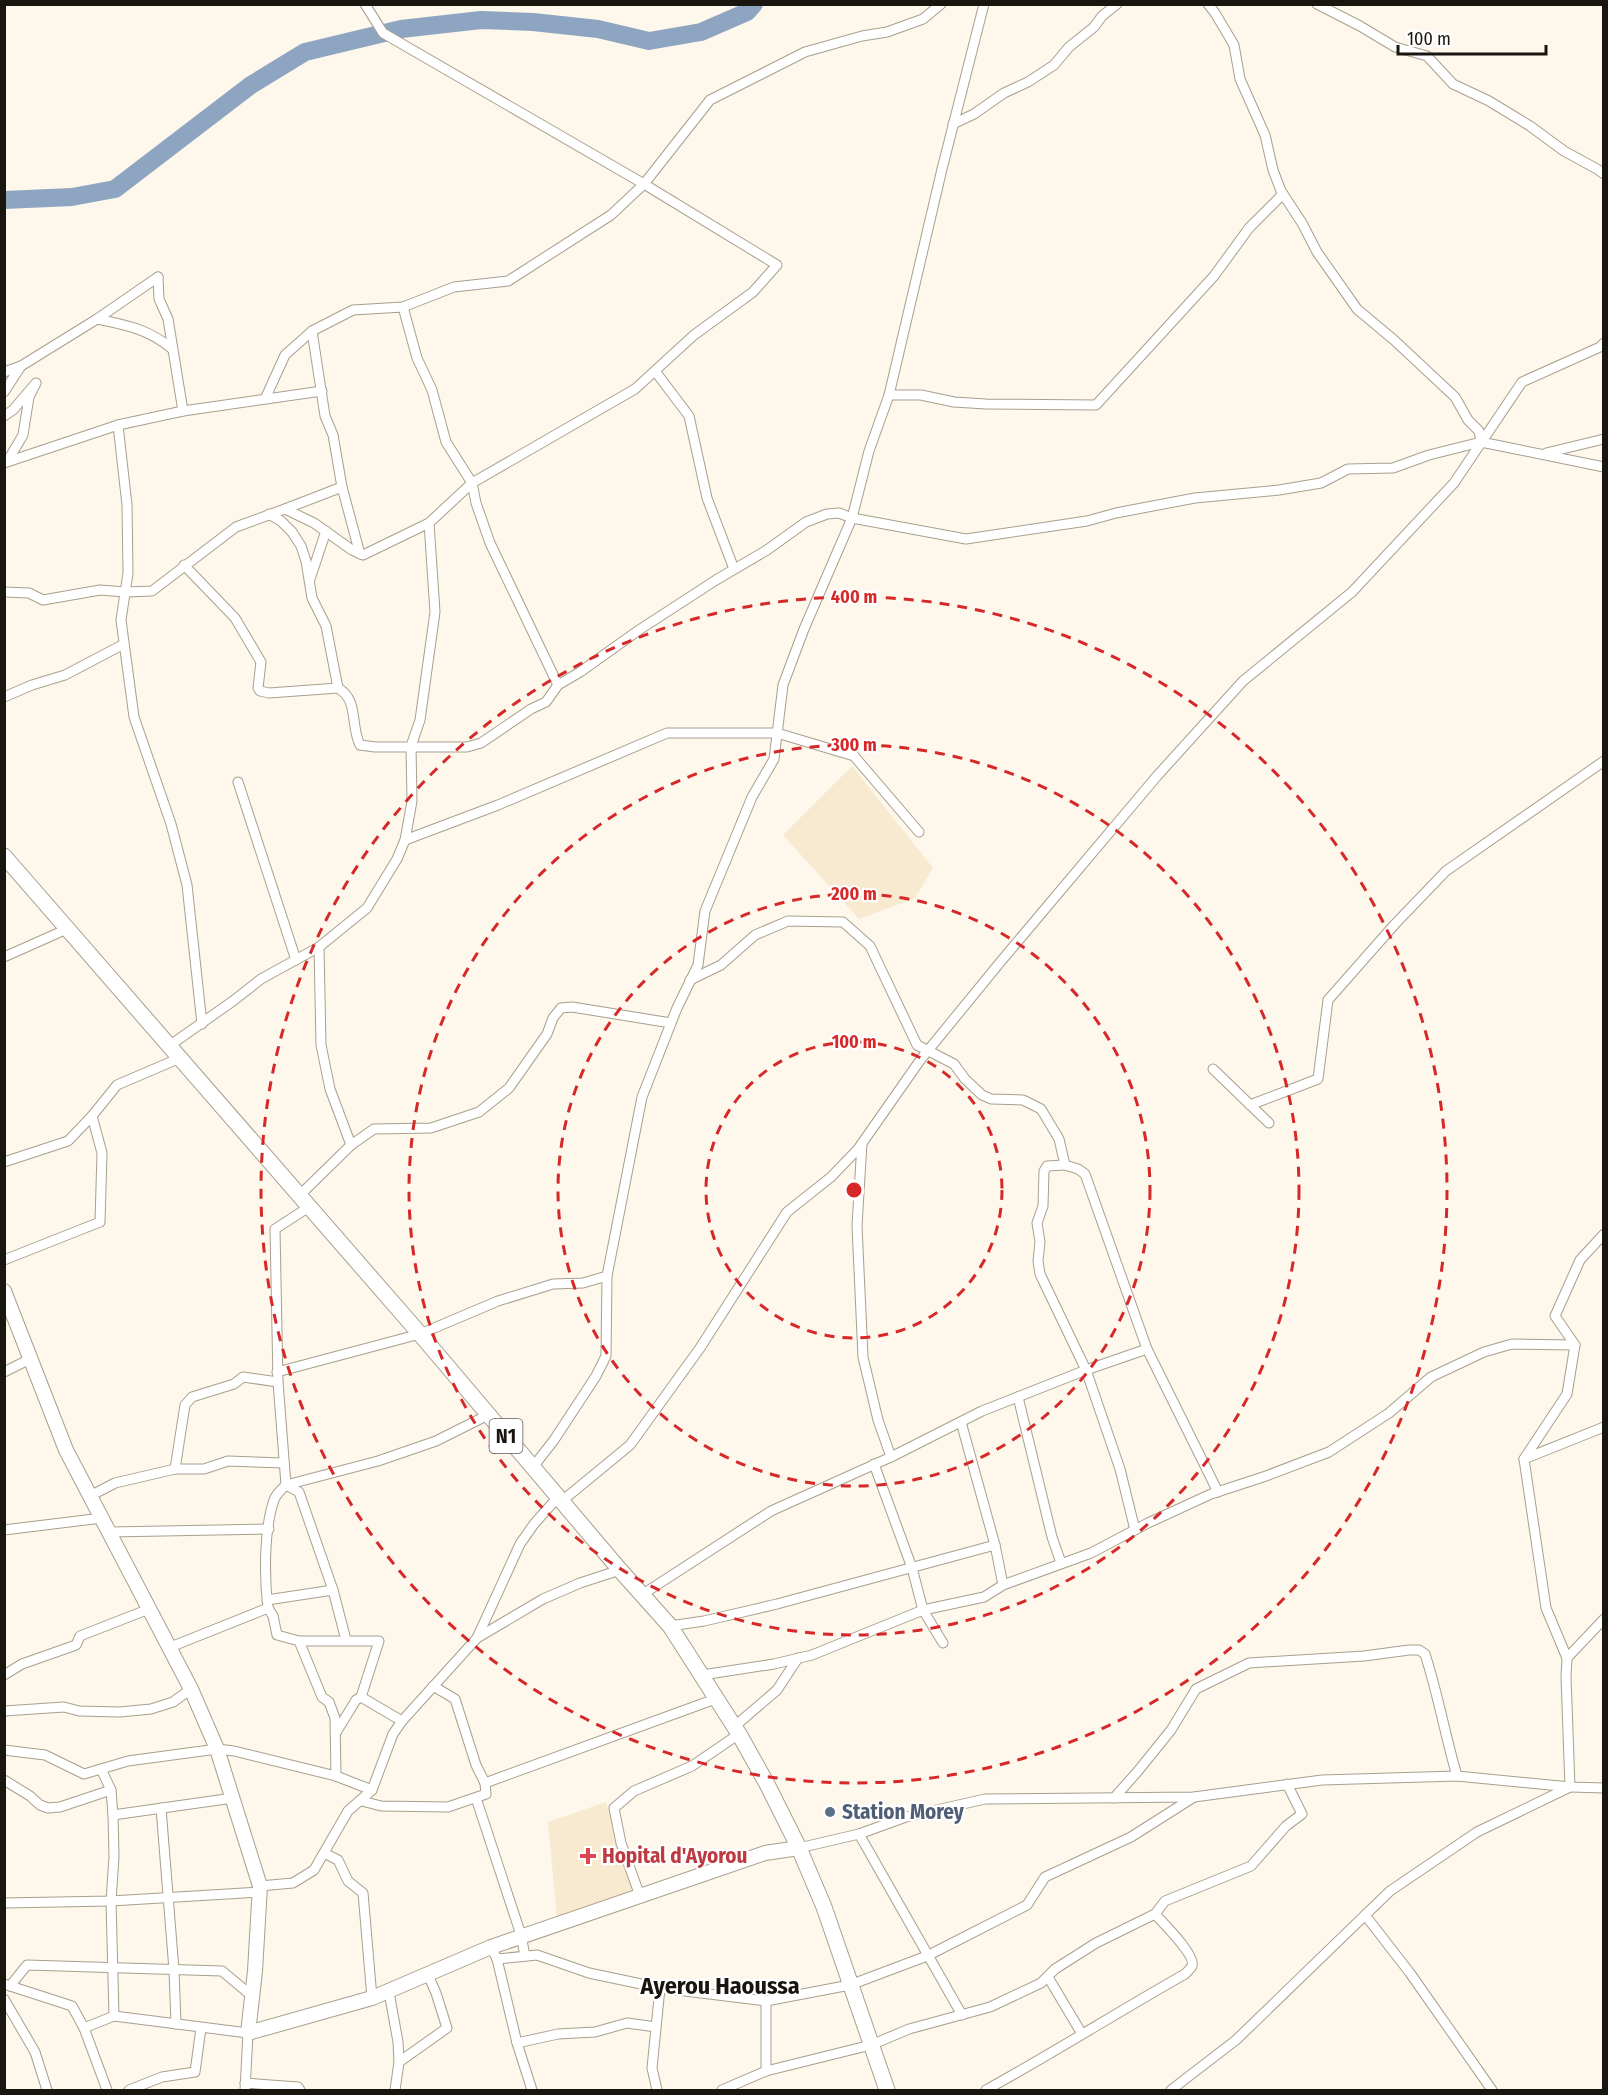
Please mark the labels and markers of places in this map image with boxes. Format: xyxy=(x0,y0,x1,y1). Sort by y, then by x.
centre of rings xyxy=(844,1180,864,1200)
place label: Station Morey xyxy=(842,1799,965,1825)
marker: Station Morey xyxy=(823,1805,837,1819)
place label: Hopital d'Ayorou xyxy=(602,1843,747,1869)
marker: Hopital d'Ayorou xyxy=(579,1847,597,1865)

